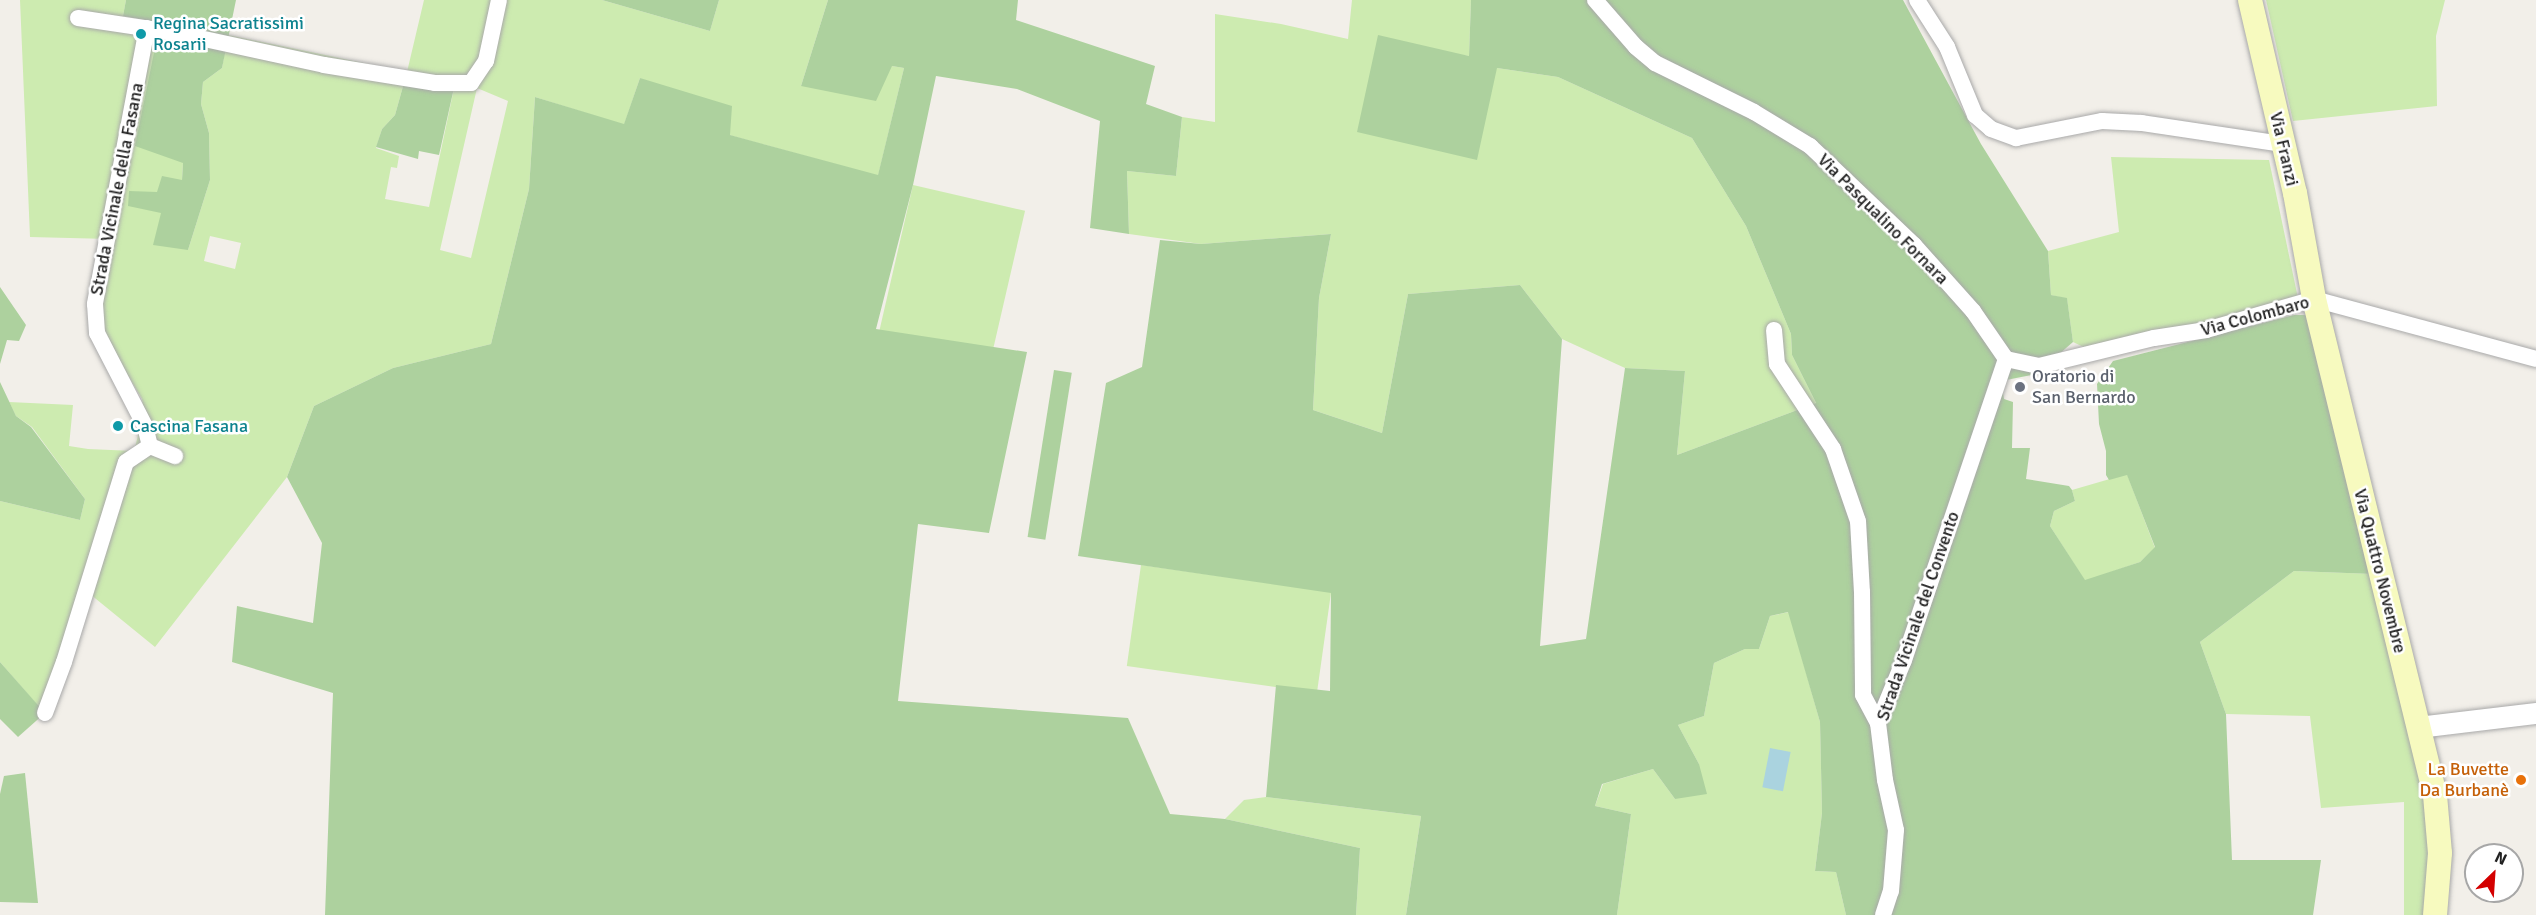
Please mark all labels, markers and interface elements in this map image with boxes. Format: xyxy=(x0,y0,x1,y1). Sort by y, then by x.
place label: Regina Sacratissimi Rosarii xyxy=(153,13,304,56)
marker: Regina Sacratissimi Rosarii xyxy=(134,27,148,41)
street label: Strada Vicinale della Fasana xyxy=(86,81,148,297)
street label: Via Franzi xyxy=(2265,110,2303,188)
street label: Via Pasqualino Fornara xyxy=(1813,149,1953,289)
street label: Via Colombaro xyxy=(2198,291,2312,341)
place label: Oratorio di San Bernardo xyxy=(2032,366,2136,409)
marker: Oratorio di San Bernardo xyxy=(2013,380,2027,394)
place label: Cascina Fasana xyxy=(130,415,248,437)
marker: Cascina Fasana xyxy=(111,419,125,433)
street label: Via Quattro Novembre xyxy=(2349,487,2411,655)
street label: Strada Vicinale del Convento xyxy=(1872,508,1964,724)
place label: La Buvette Da Burbanè xyxy=(2420,759,2509,802)
marker: La Buvette Da Burbanè xyxy=(2514,773,2528,787)
north arrow xyxy=(2464,843,2524,903)
text: N xyxy=(2491,847,2510,870)

